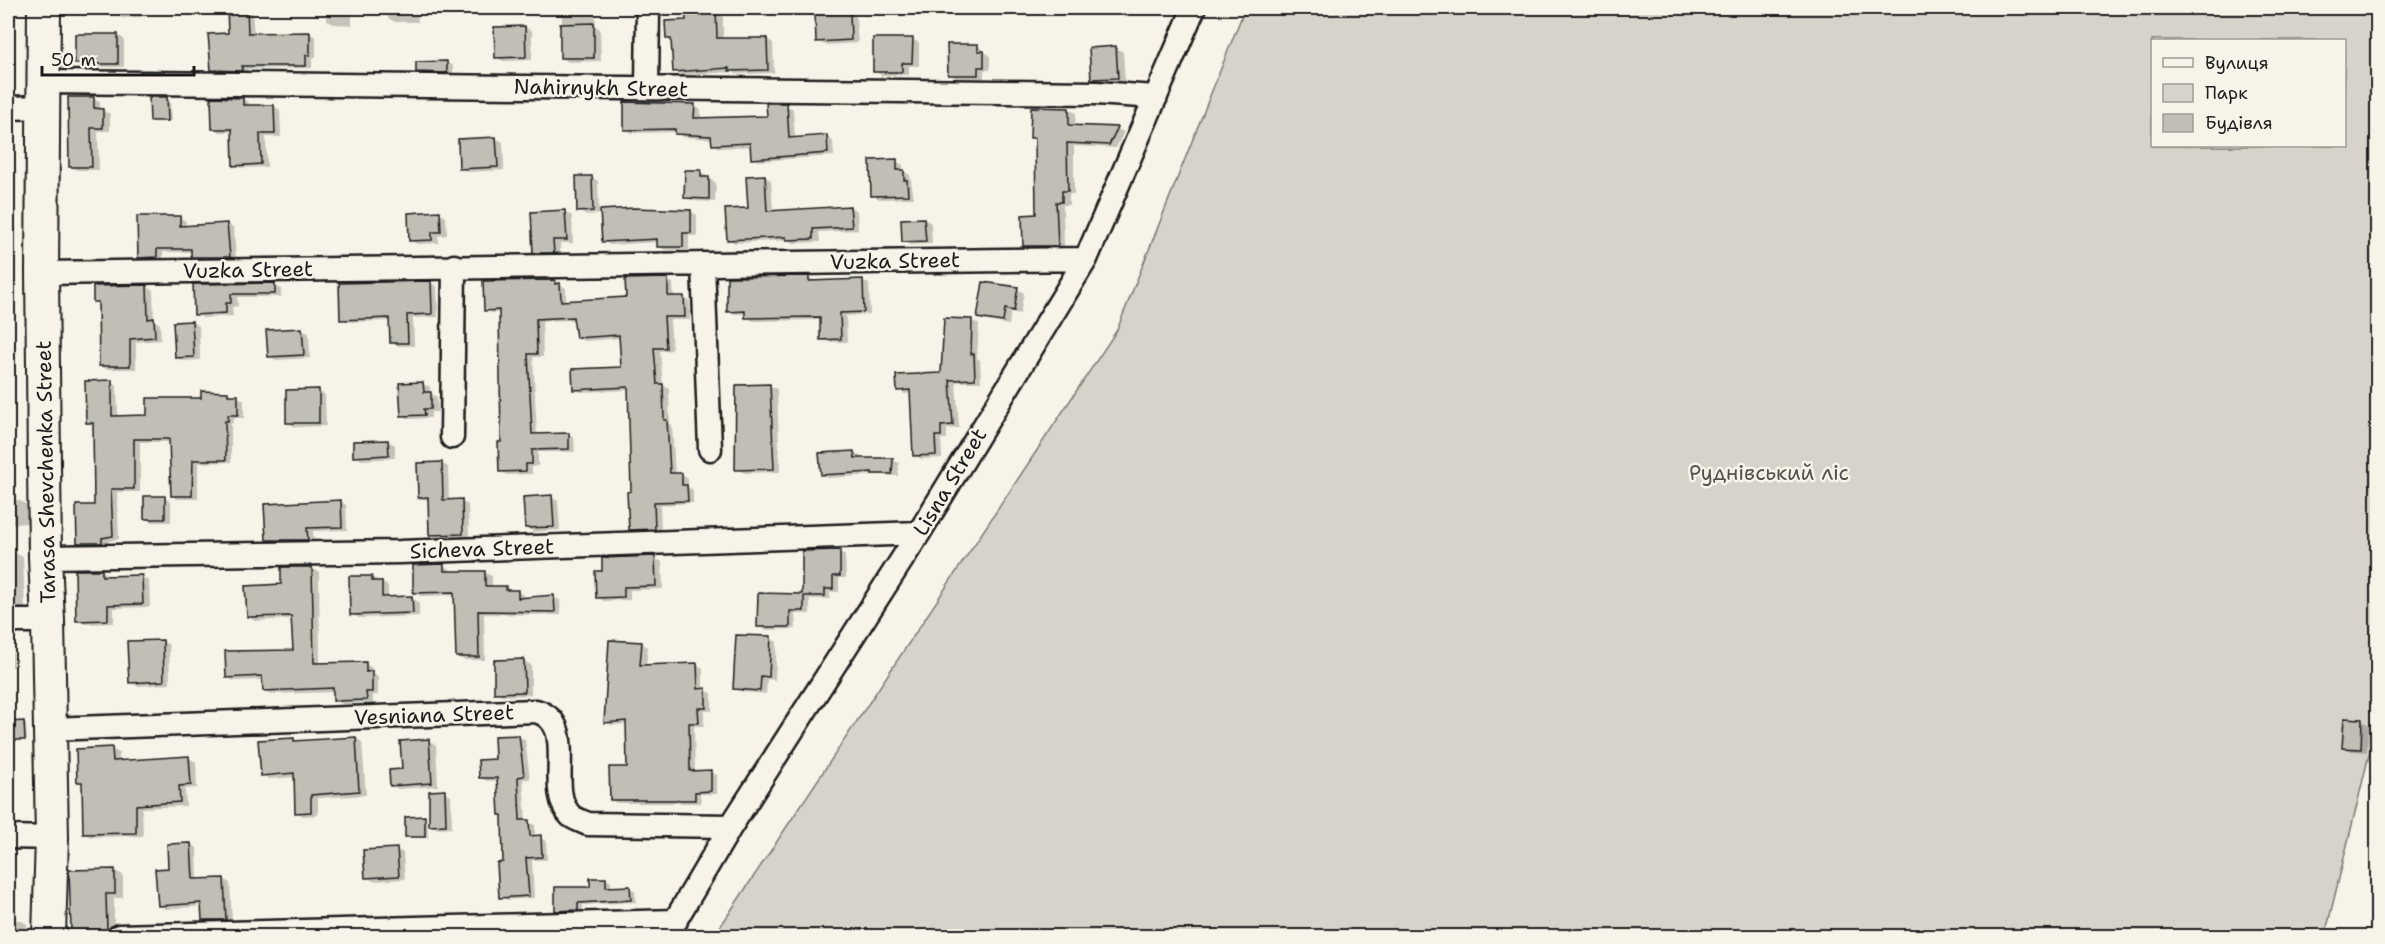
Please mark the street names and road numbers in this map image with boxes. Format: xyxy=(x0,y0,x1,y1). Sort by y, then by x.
street label: Nahirnykh Street xyxy=(513,72,689,104)
street label: Vuzka Street xyxy=(830,246,960,276)
street label: Vuzka Street xyxy=(183,255,313,285)
street label: Tarasa Shevchenka Street xyxy=(30,340,62,604)
street label: Lisna Street xyxy=(907,423,993,541)
street label: Sicheva Street xyxy=(409,532,555,566)
street label: Vesniana Street xyxy=(353,698,515,732)

